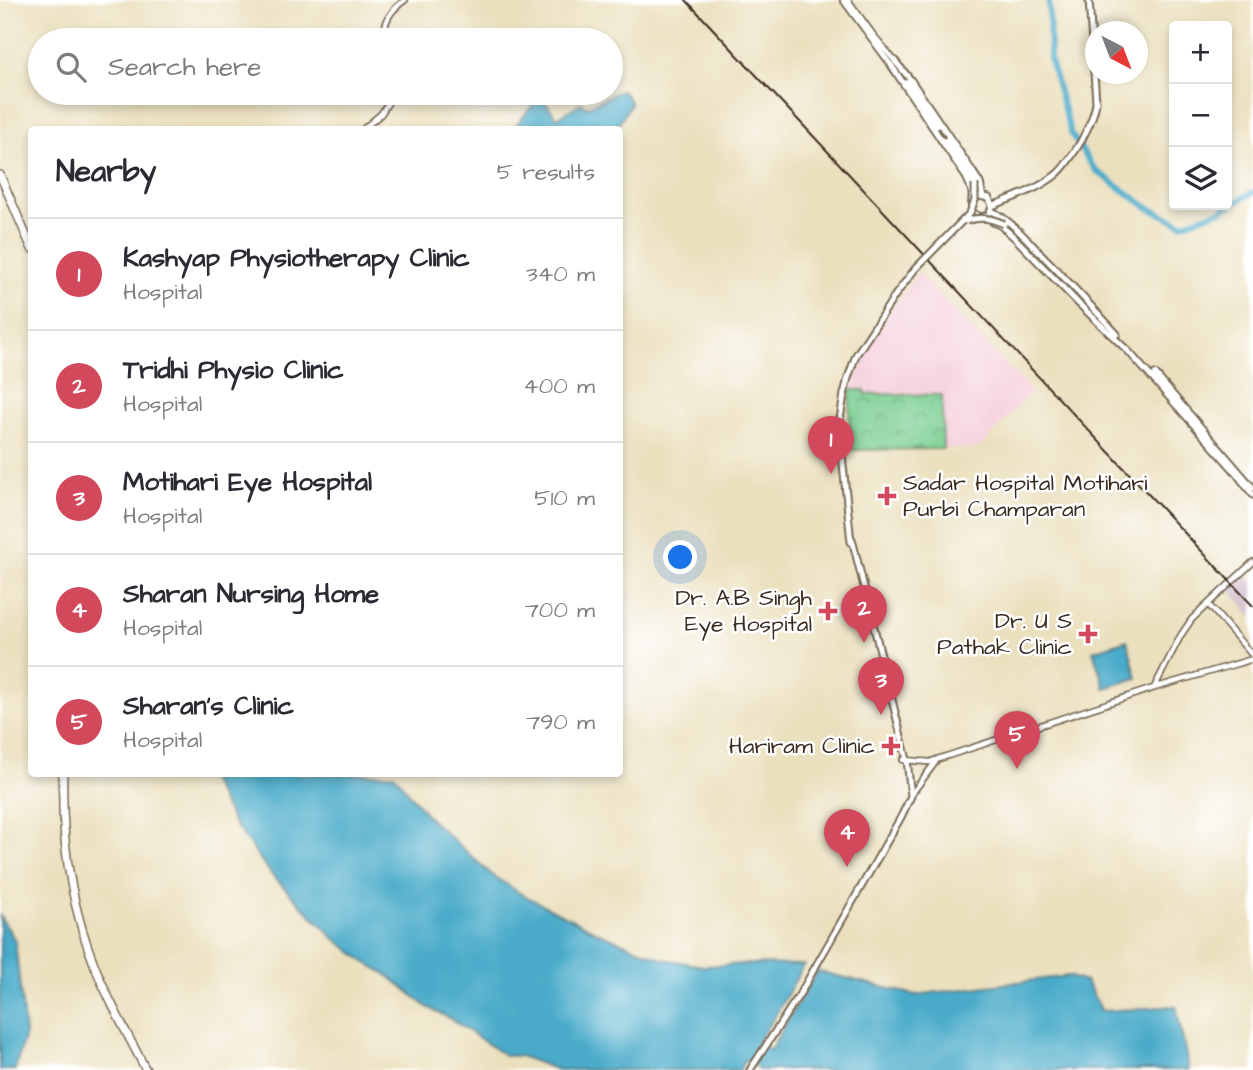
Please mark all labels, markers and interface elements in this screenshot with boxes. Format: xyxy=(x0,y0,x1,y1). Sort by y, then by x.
north arrow xyxy=(1085,21,1148,84)
map controls xyxy=(1169,21,1232,210)
button: + xyxy=(1169,21,1232,84)
search box xyxy=(28,28,623,105)
icon: search xyxy=(52,48,90,86)
text: Search here xyxy=(108,49,261,85)
button: − xyxy=(1169,84,1232,147)
button: layers xyxy=(1169,147,1232,210)
text: Nearby xyxy=(56,151,156,193)
text: 5 results xyxy=(497,156,595,188)
text: Kashyap Physiotherapy Clinic xyxy=(123,240,470,276)
text: 1 xyxy=(78,258,80,290)
text: 340 m xyxy=(526,258,595,290)
text: Hospital xyxy=(123,276,202,308)
text: Tridhi Physio Clinic xyxy=(123,352,344,388)
text: 2 xyxy=(72,370,86,402)
text: 400 m xyxy=(523,370,595,402)
text: Hospital xyxy=(123,388,202,420)
pin: 1 xyxy=(808,416,854,474)
text: Motihari Eye Hospital xyxy=(123,464,372,500)
place label: Sadar Hospital Motihari Purbi Champaran xyxy=(903,467,1148,525)
text: 3 xyxy=(73,482,85,514)
text: 510 m xyxy=(534,482,595,514)
marker: Sadar Hospital Motihari Purbi Champaran xyxy=(877,486,897,506)
text: Hospital xyxy=(123,500,202,532)
your location xyxy=(663,540,697,574)
text: Sharan Nursing Home xyxy=(123,576,379,612)
place label: Dr. A.B Singh Eye Hospital xyxy=(675,582,813,641)
pin: 2 xyxy=(841,585,887,643)
text: 4 xyxy=(71,594,87,626)
text: 700 m xyxy=(525,594,595,626)
marker: Dr. A.B Singh Eye Hospital xyxy=(818,601,838,621)
place label: Dr. U S Pathak Clinic xyxy=(937,605,1072,663)
text: Hospital xyxy=(123,612,202,644)
marker: Dr. U S Pathak Clinic xyxy=(1078,624,1098,644)
pin: 3 xyxy=(858,657,904,715)
text: Sharan's Clinic xyxy=(123,688,294,724)
text: 5 xyxy=(71,706,87,738)
text: 790 m xyxy=(526,706,595,738)
pin: 5 xyxy=(994,711,1040,769)
text: Hospital xyxy=(123,724,202,756)
place label: Hariram Clinic xyxy=(729,730,875,762)
marker: Hariram Clinic xyxy=(881,736,901,756)
pin: 4 xyxy=(824,809,870,867)

